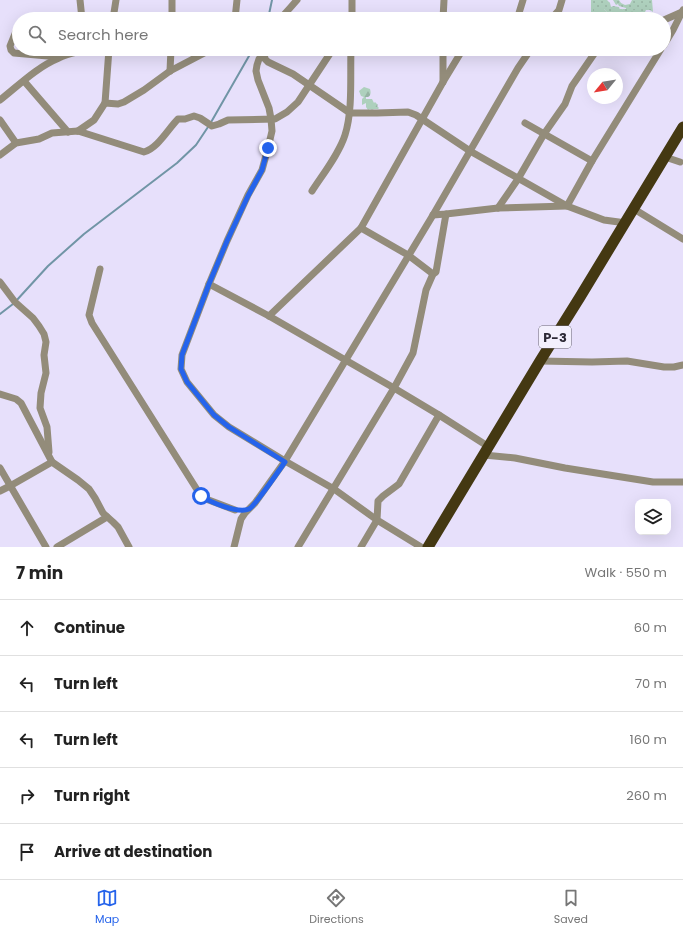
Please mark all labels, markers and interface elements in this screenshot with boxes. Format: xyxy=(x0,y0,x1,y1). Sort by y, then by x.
search box xyxy=(12,12,671,56)
icon: search xyxy=(26,23,48,45)
text: Search here xyxy=(58,24,148,45)
north arrow xyxy=(587,68,623,104)
route end xyxy=(259,139,277,157)
road number: P-3 xyxy=(539,326,571,348)
route start xyxy=(192,487,210,505)
map controls xyxy=(635,499,671,535)
button: layers xyxy=(635,499,671,535)
text: 7 min xyxy=(16,561,63,585)
text: Walk · 550 m xyxy=(585,563,667,582)
icon: ahead xyxy=(16,617,38,639)
text: Continue xyxy=(54,617,125,638)
text: 60 m xyxy=(634,618,667,637)
icon: left xyxy=(16,673,38,695)
text: Turn left xyxy=(54,673,118,694)
text: 70 m xyxy=(635,674,667,693)
icon: left xyxy=(16,729,38,751)
text: Turn left xyxy=(54,729,118,750)
text: 160 m xyxy=(630,730,667,749)
icon: right xyxy=(16,785,38,807)
text: Turn right xyxy=(54,785,130,806)
text: 260 m xyxy=(626,786,667,805)
icon: arrive xyxy=(16,841,38,863)
text: Arrive at destination xyxy=(54,841,212,862)
tab: Map xyxy=(95,887,119,928)
tab: Directions xyxy=(309,887,364,928)
tab: Saved xyxy=(554,887,588,928)

